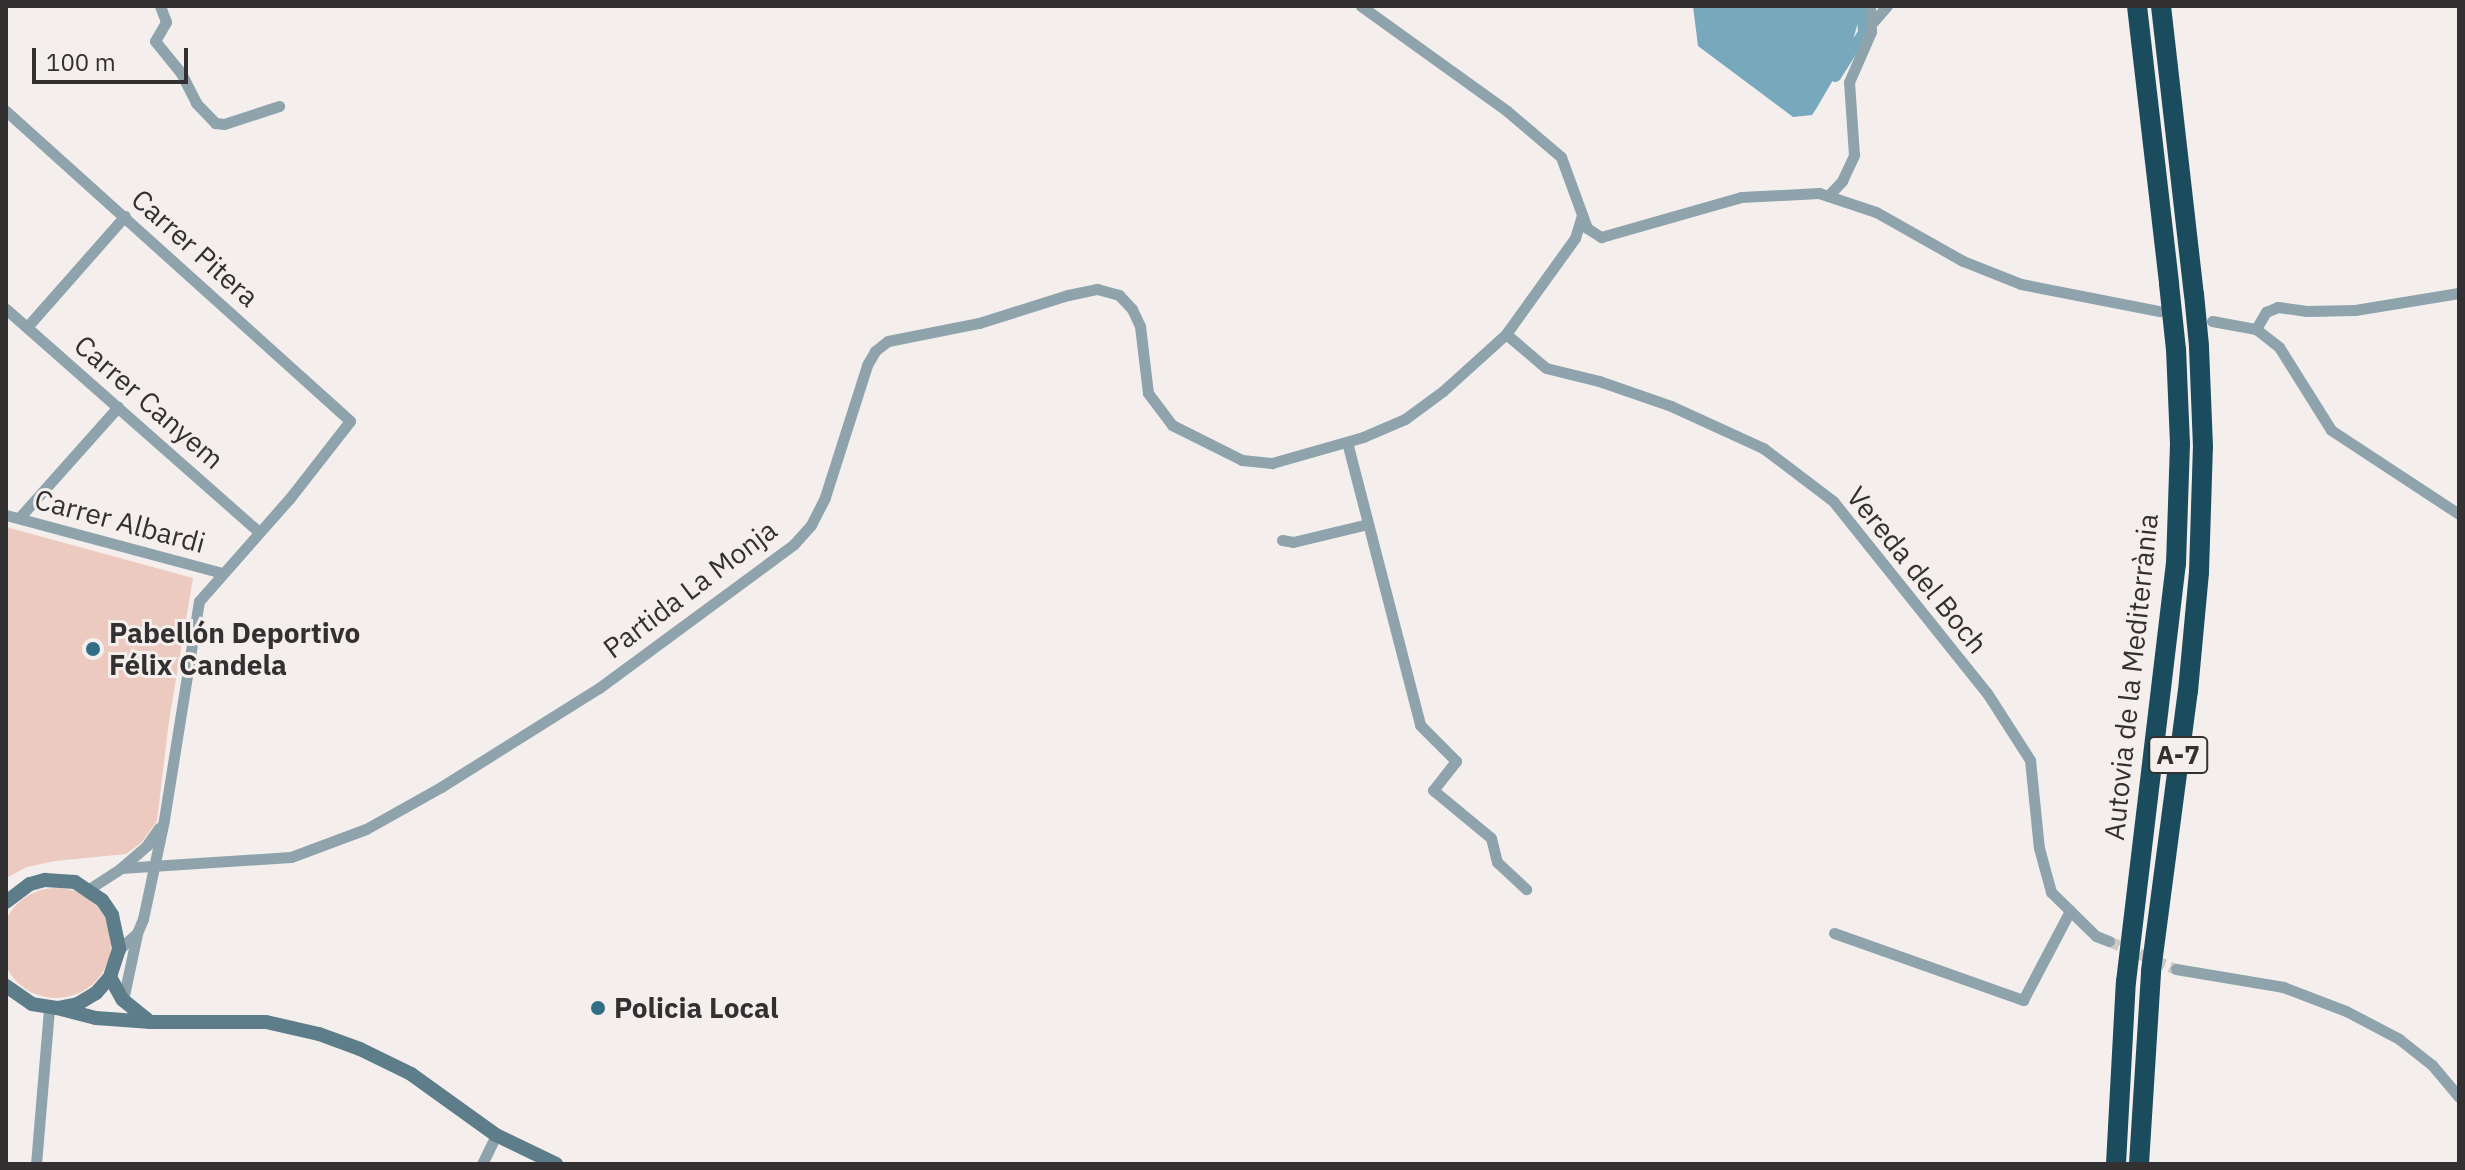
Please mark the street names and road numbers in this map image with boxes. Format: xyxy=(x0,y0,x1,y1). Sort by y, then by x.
street label: Carrer Pitera xyxy=(125,182,265,314)
street label: Carrer Canyem xyxy=(68,328,230,476)
street label: Vereda del Boch xyxy=(1840,480,1994,660)
street label: Carrer Albardi xyxy=(31,482,209,560)
street label: Autovia de la Mediterrània xyxy=(2097,512,2165,842)
street label: Partida La Monja xyxy=(597,513,783,665)
road number: A-7 xyxy=(2148,733,2208,777)

